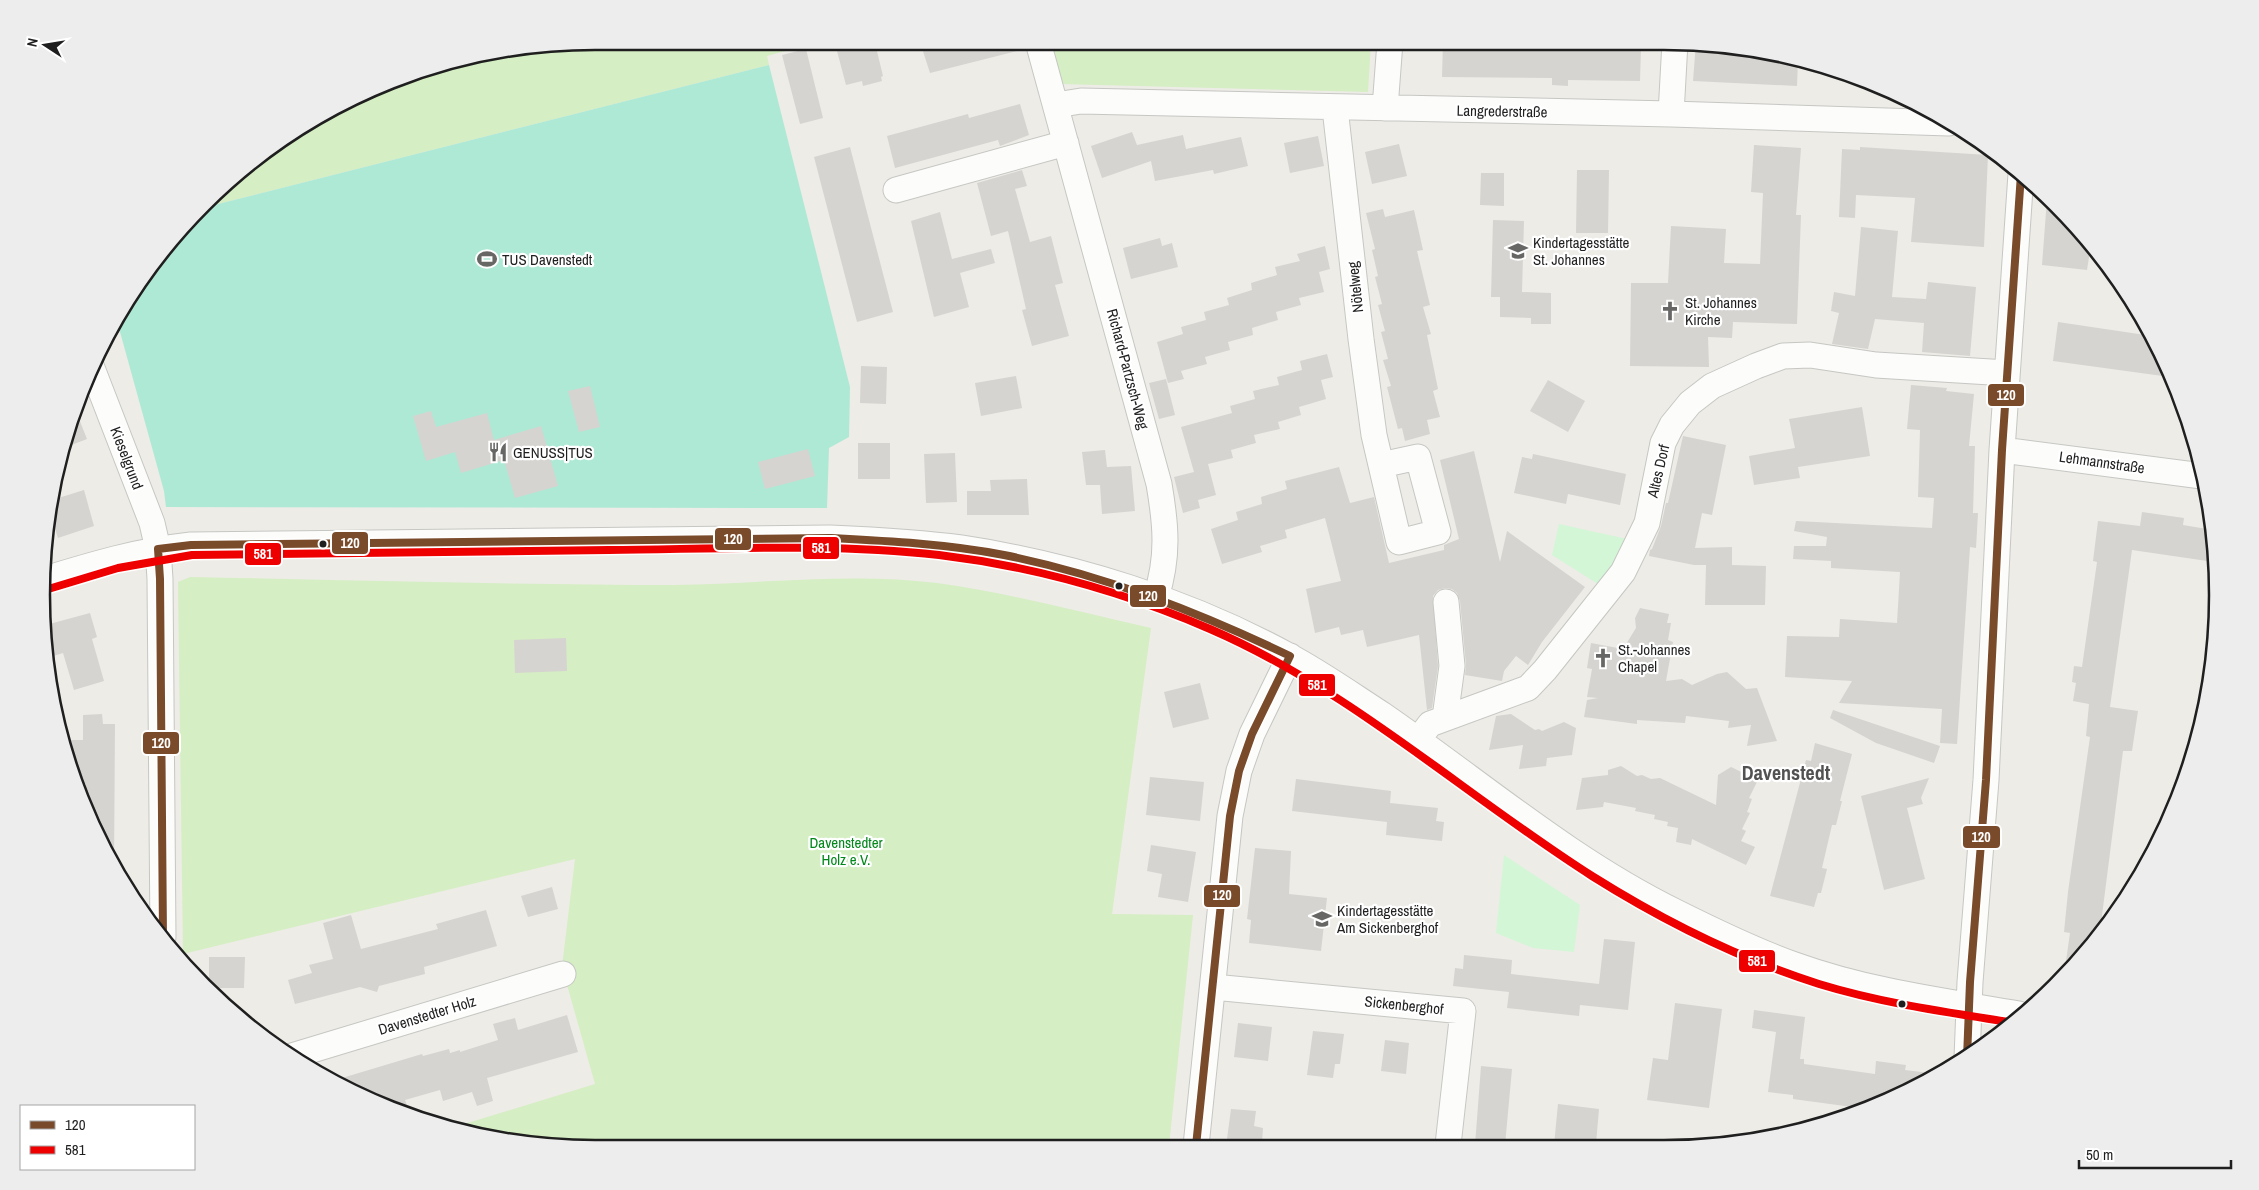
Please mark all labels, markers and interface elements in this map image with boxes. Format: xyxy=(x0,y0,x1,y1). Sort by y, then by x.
north arrow xyxy=(20,20,70,70)
text: N xyxy=(23,36,42,48)
street label: Langrederstraße xyxy=(1456,100,1548,122)
place label: Kindertagesstätte St. Johannes xyxy=(1533,232,1630,270)
school or university icon: Kindertagesstätte St. Johannes xyxy=(1507,240,1529,262)
sports icon: TUS Davenstedt xyxy=(476,248,498,270)
place label: TUS Davenstedt xyxy=(502,249,593,270)
street label: Nötelweg xyxy=(1342,260,1368,314)
place label: St. Johannes Kirche xyxy=(1685,292,1757,330)
church icon: St. Johannes Kirche xyxy=(1659,300,1681,322)
street label: Richard-Partzsch-Weg xyxy=(1102,306,1154,432)
line badge: 120 xyxy=(1987,383,2025,407)
text: 120 xyxy=(1996,386,2016,404)
street label: Kieselgrund xyxy=(105,424,149,492)
restaurant icon: GENUSS|TUS xyxy=(487,441,509,463)
place label: GENUSS|TUS xyxy=(513,442,593,463)
street label: Altes Dorf xyxy=(1641,442,1674,501)
street label: Lehmannstraße xyxy=(2058,446,2146,478)
line badge: 120 xyxy=(714,527,752,551)
text: 120 xyxy=(723,530,743,548)
line badge: 120 xyxy=(331,531,369,555)
text: 120 xyxy=(340,534,360,552)
line badge: 581 xyxy=(802,536,840,560)
unlabelled marker xyxy=(318,539,328,549)
text: 581 xyxy=(811,539,831,557)
line badge: 581 xyxy=(244,542,282,566)
text: 581 xyxy=(253,545,273,563)
unlabelled marker xyxy=(1114,581,1124,591)
line badge: 120 xyxy=(1129,584,1167,608)
text: 120 xyxy=(1138,587,1158,605)
place label: St.-Johannes Chapel xyxy=(1618,639,1690,677)
church icon: St.-Johannes Chapel xyxy=(1592,647,1614,669)
line badge: 581 xyxy=(1298,673,1336,697)
text: 581 xyxy=(1307,676,1327,694)
line badge: 120 xyxy=(142,731,180,755)
text: 120 xyxy=(151,734,171,752)
district label: Davenstedt xyxy=(1742,759,1831,786)
line badge: 120 xyxy=(1962,825,2001,849)
text: 120 xyxy=(1971,828,1991,846)
park label: Davenstedter Holz e.V. xyxy=(809,832,883,870)
line badge: 120 xyxy=(1203,884,1241,908)
text: 120 xyxy=(1212,886,1232,904)
place label: Kindertagesstätte Am Sickenberghof xyxy=(1336,900,1439,938)
school or university icon: Kindertagesstätte Am Sickenberghof xyxy=(1311,908,1333,930)
line badge: 581 xyxy=(1738,949,1776,973)
text: 581 xyxy=(1747,952,1767,970)
street label: Davenstedter Holz xyxy=(376,990,478,1040)
street label: Sickenberghof xyxy=(1363,990,1445,1020)
unlabelled marker xyxy=(1897,999,1907,1009)
legend xyxy=(20,1105,195,1170)
text: 120 xyxy=(65,1114,86,1135)
scale bar xyxy=(2079,1138,2232,1170)
text: 581 xyxy=(65,1139,86,1160)
text: 50 m xyxy=(2086,1144,2113,1165)

